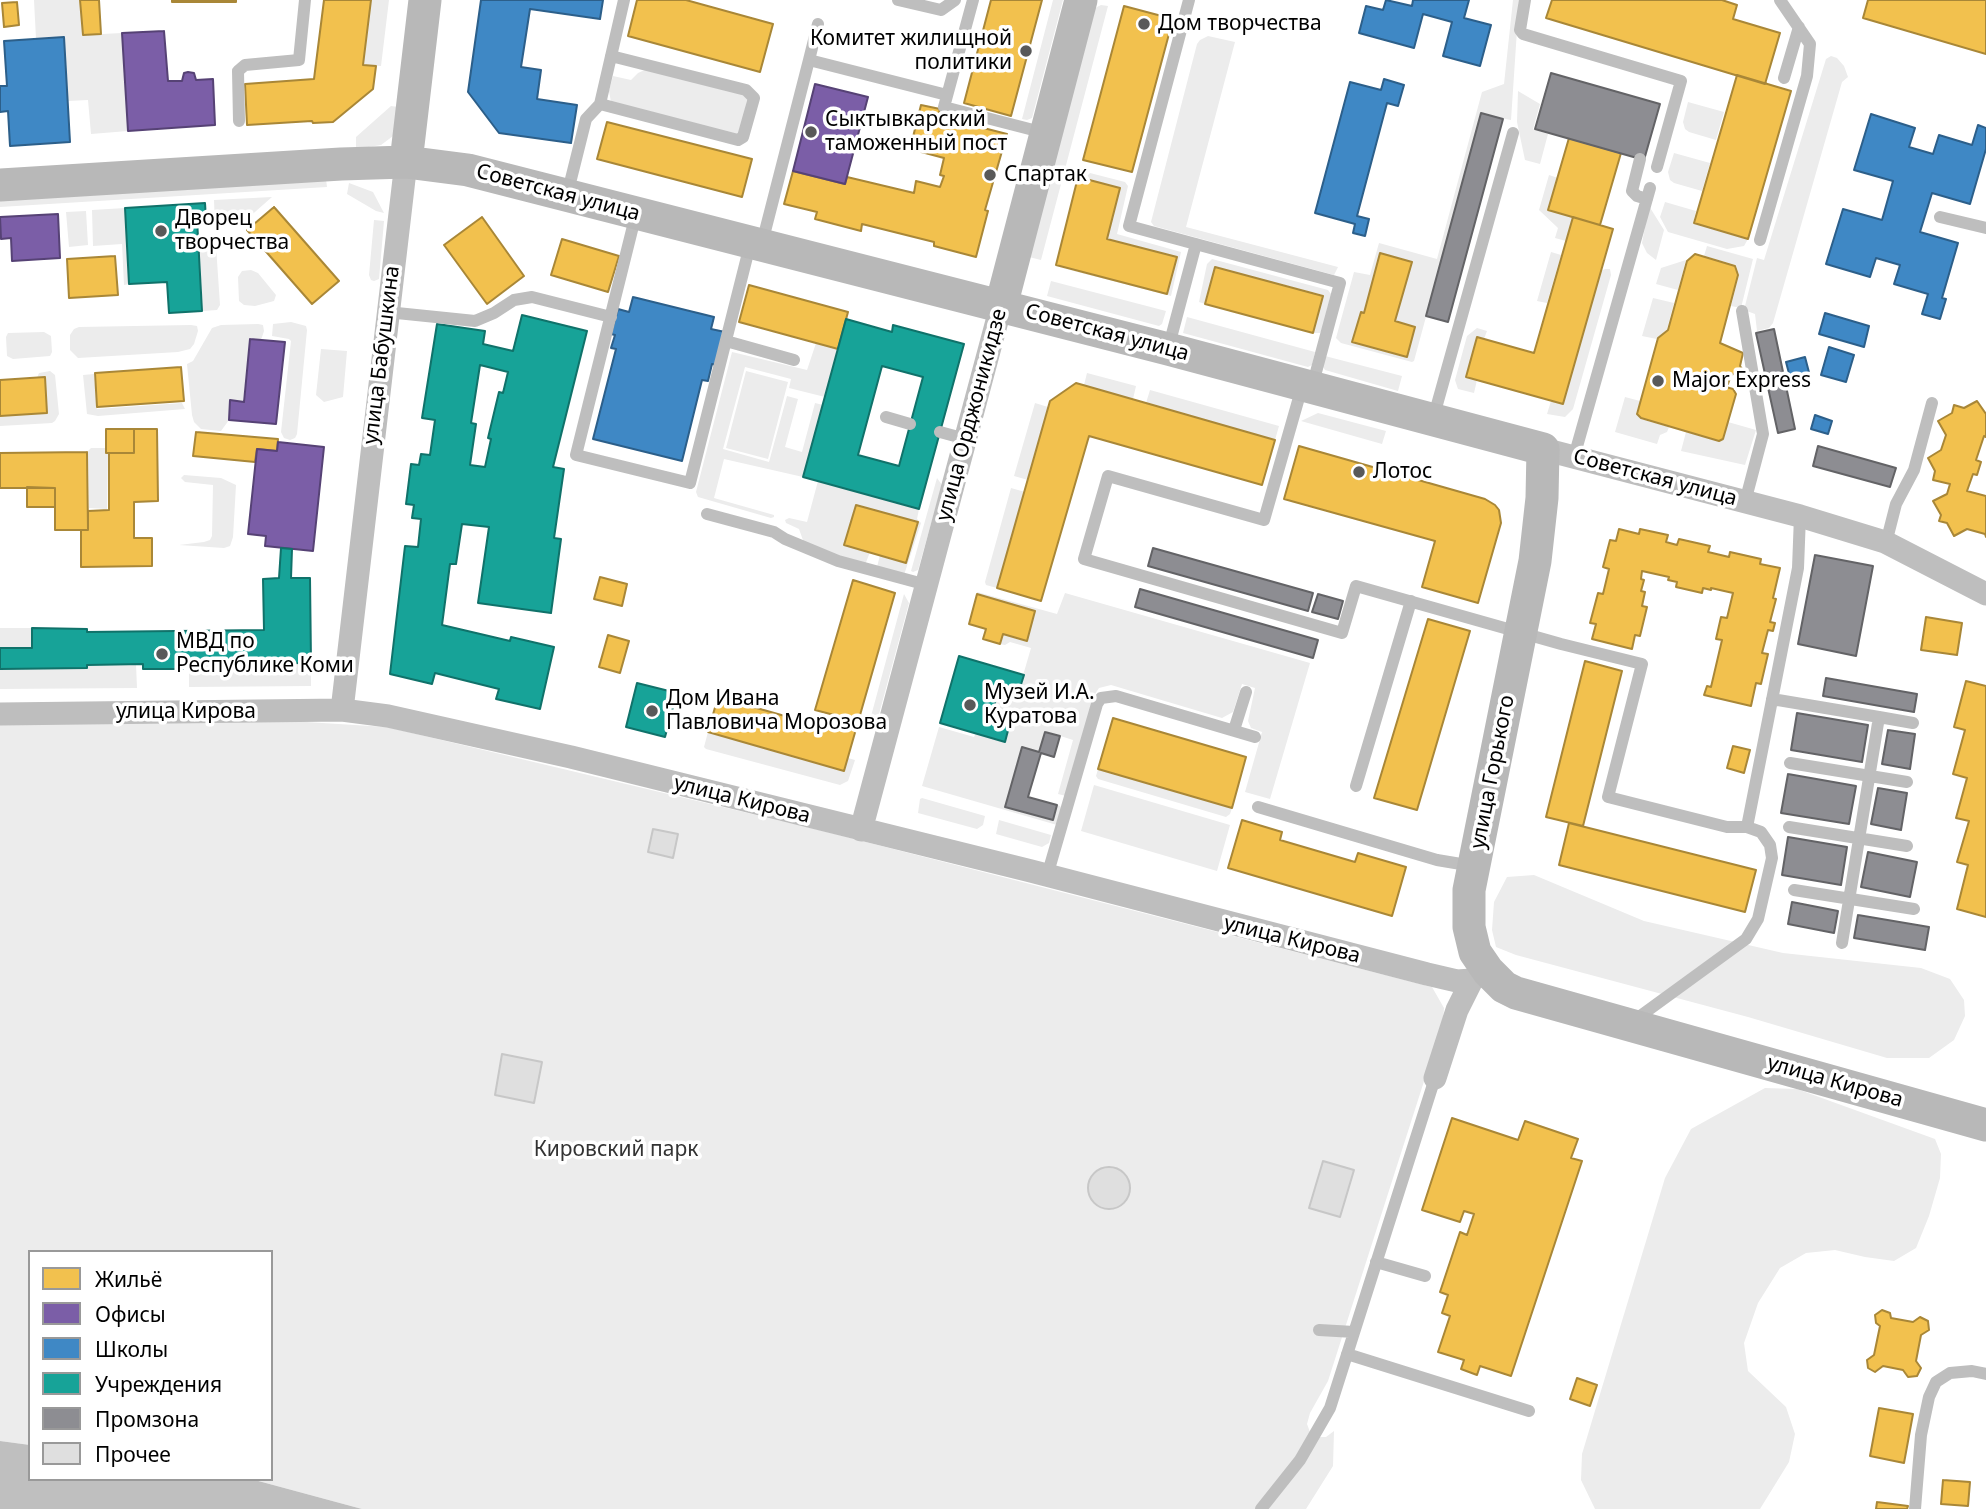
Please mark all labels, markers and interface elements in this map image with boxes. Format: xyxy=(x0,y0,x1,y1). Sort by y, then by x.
place label: Дом творчества xyxy=(1158,11,1322,37)
marker: Дом творчества xyxy=(1136,16,1152,32)
place label: Комитет жилищной политики xyxy=(810,26,1012,76)
marker: Комитет жилищной политики xyxy=(1018,43,1034,59)
place label: Сыктывкарский таможенный пост xyxy=(825,107,1007,157)
marker: Сыктывкарский таможенный пост xyxy=(803,124,819,140)
street label: Советская улица xyxy=(473,159,643,227)
place label: Спартак xyxy=(1004,162,1087,188)
marker: Спартак xyxy=(982,167,998,183)
place label: Дворец творчества xyxy=(175,206,289,256)
marker: Дворец творчества xyxy=(153,223,169,239)
street label: улица Бабушкина xyxy=(359,264,405,446)
street label: Советская улица xyxy=(1022,299,1192,367)
street label: улица Орджоникидзе xyxy=(931,306,1013,524)
place label: Major Express xyxy=(1672,368,1811,394)
marker: Major Express xyxy=(1650,373,1666,389)
street label: Советская улица xyxy=(1570,444,1740,512)
place label: Лотос xyxy=(1373,459,1432,485)
marker: Лотос xyxy=(1351,464,1367,480)
place label: МВД по Республике Коми xyxy=(176,629,354,679)
marker: МВД по Республике Коми xyxy=(154,646,170,662)
place label: Музей И.А. Куратова xyxy=(984,680,1095,730)
place label: Дом Ивана Павловича Морозова xyxy=(666,686,887,736)
street label: улица Горького xyxy=(1466,693,1520,851)
marker: Музей И.А. Куратова xyxy=(962,697,978,713)
street label: улица Кирова xyxy=(116,699,256,725)
marker: Дом Ивана Павловича Морозова xyxy=(644,703,660,719)
street label: улица Кирова xyxy=(671,771,813,829)
street label: улица Кирова xyxy=(1221,911,1363,969)
street label: улица Кирова xyxy=(1764,1051,1906,1113)
park label: Кировский парк xyxy=(534,1137,698,1163)
legend xyxy=(28,1250,273,1481)
text: Жильё xyxy=(95,1265,162,1293)
text: Офисы xyxy=(95,1300,166,1328)
text: Школы xyxy=(95,1335,168,1363)
text: Учреждения xyxy=(95,1370,222,1398)
text: Промзона xyxy=(95,1405,199,1433)
text: Прочее xyxy=(95,1440,171,1468)

